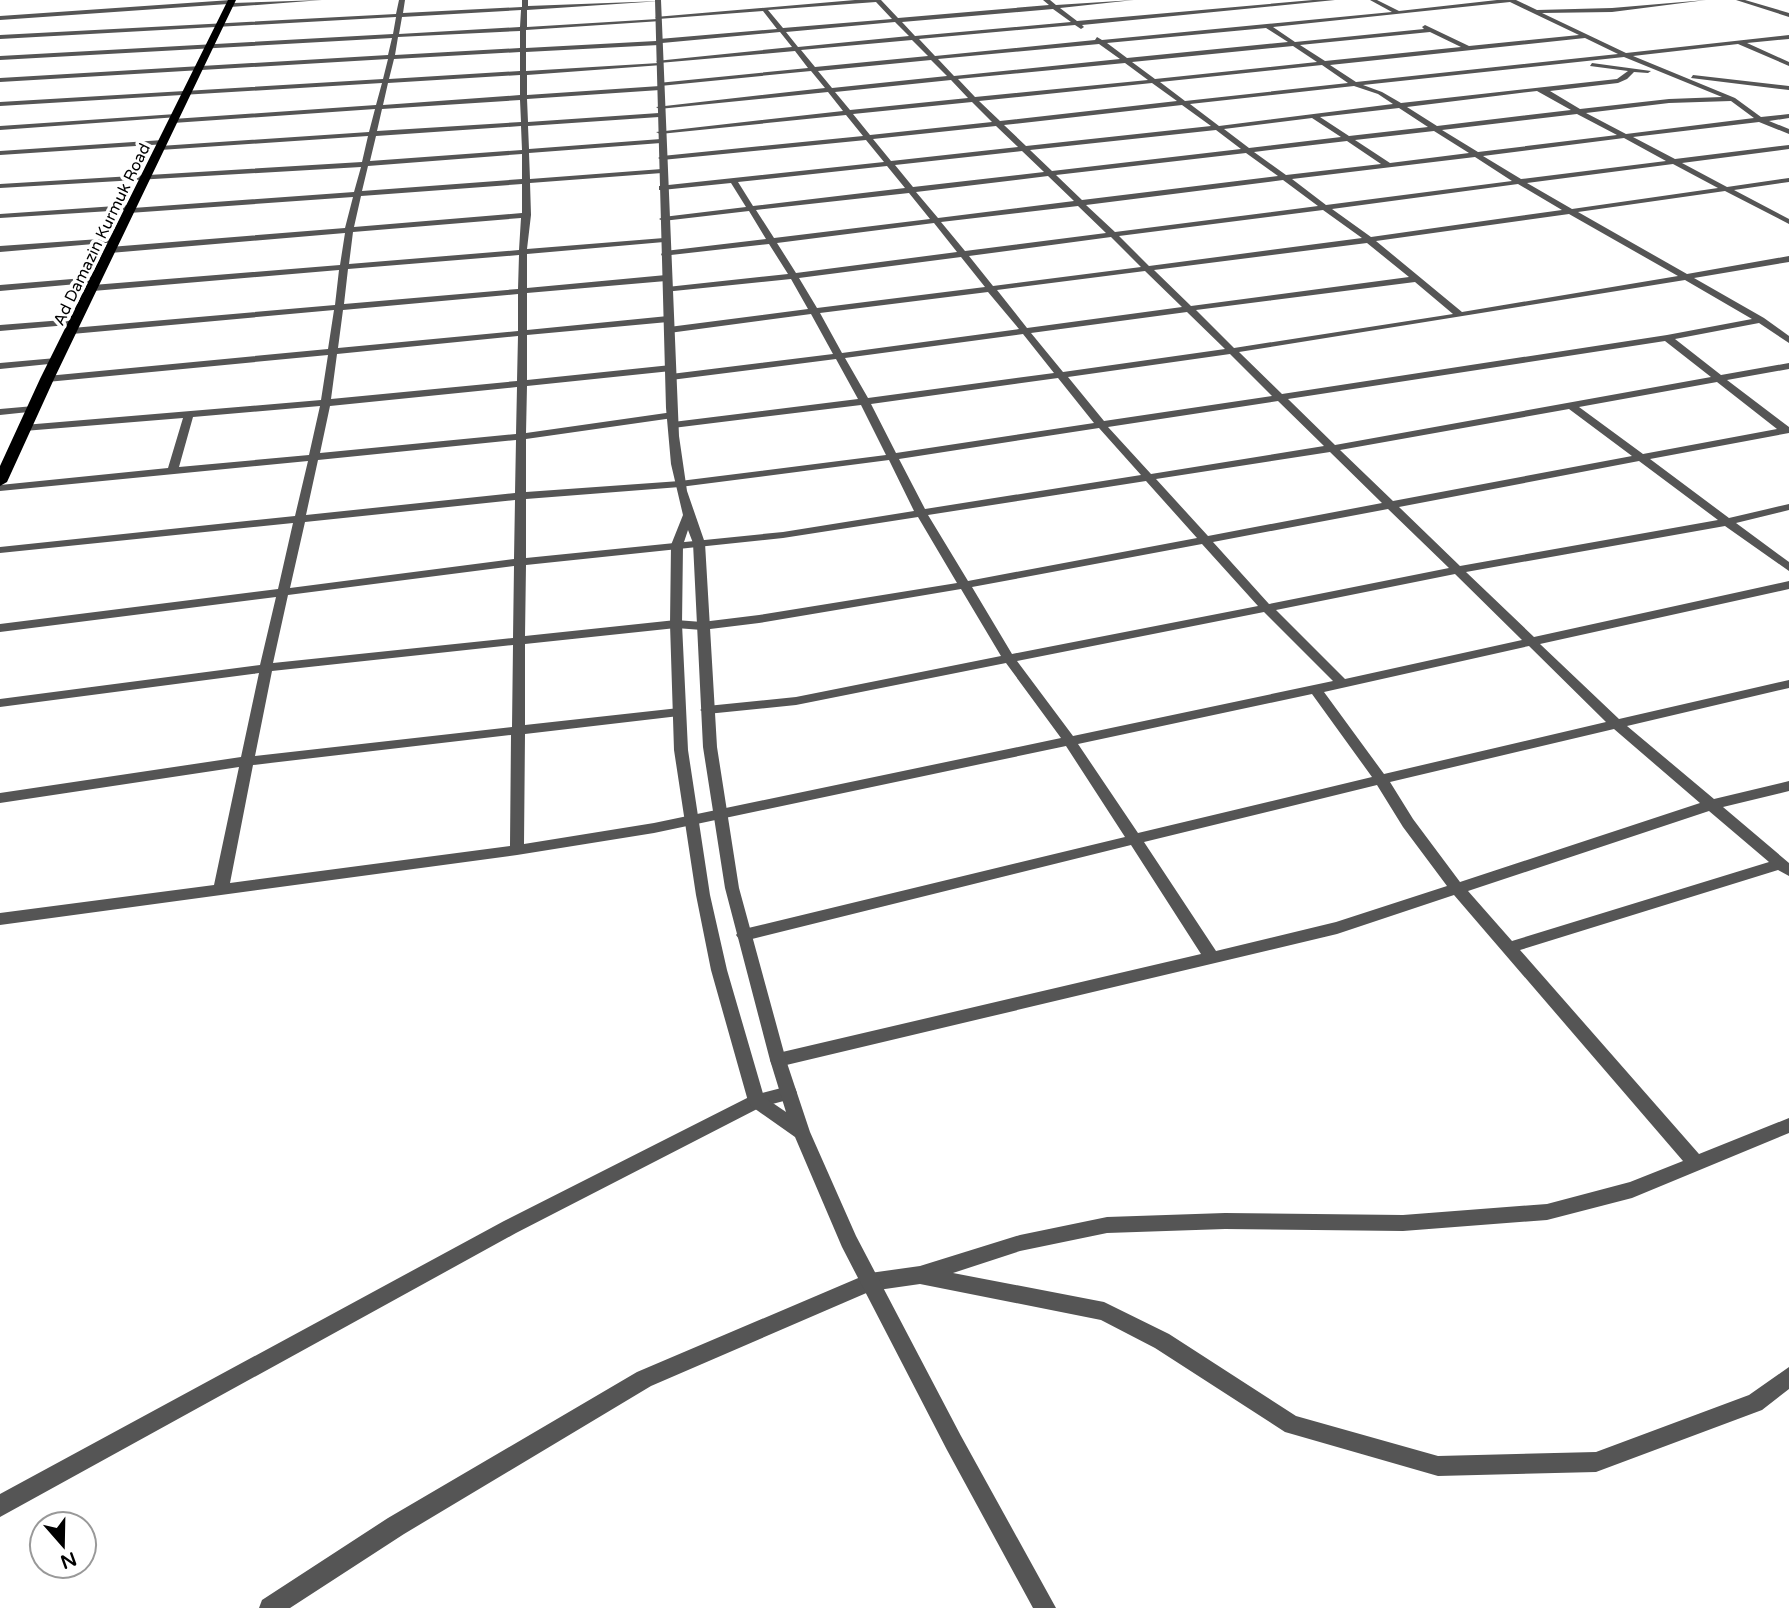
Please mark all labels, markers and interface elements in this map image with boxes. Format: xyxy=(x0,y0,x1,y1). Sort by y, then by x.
street label: Ad Damazin Kurmuk Road xyxy=(49,140,155,329)
north arrow xyxy=(28,1510,98,1580)
text: N xyxy=(58,1547,79,1573)

